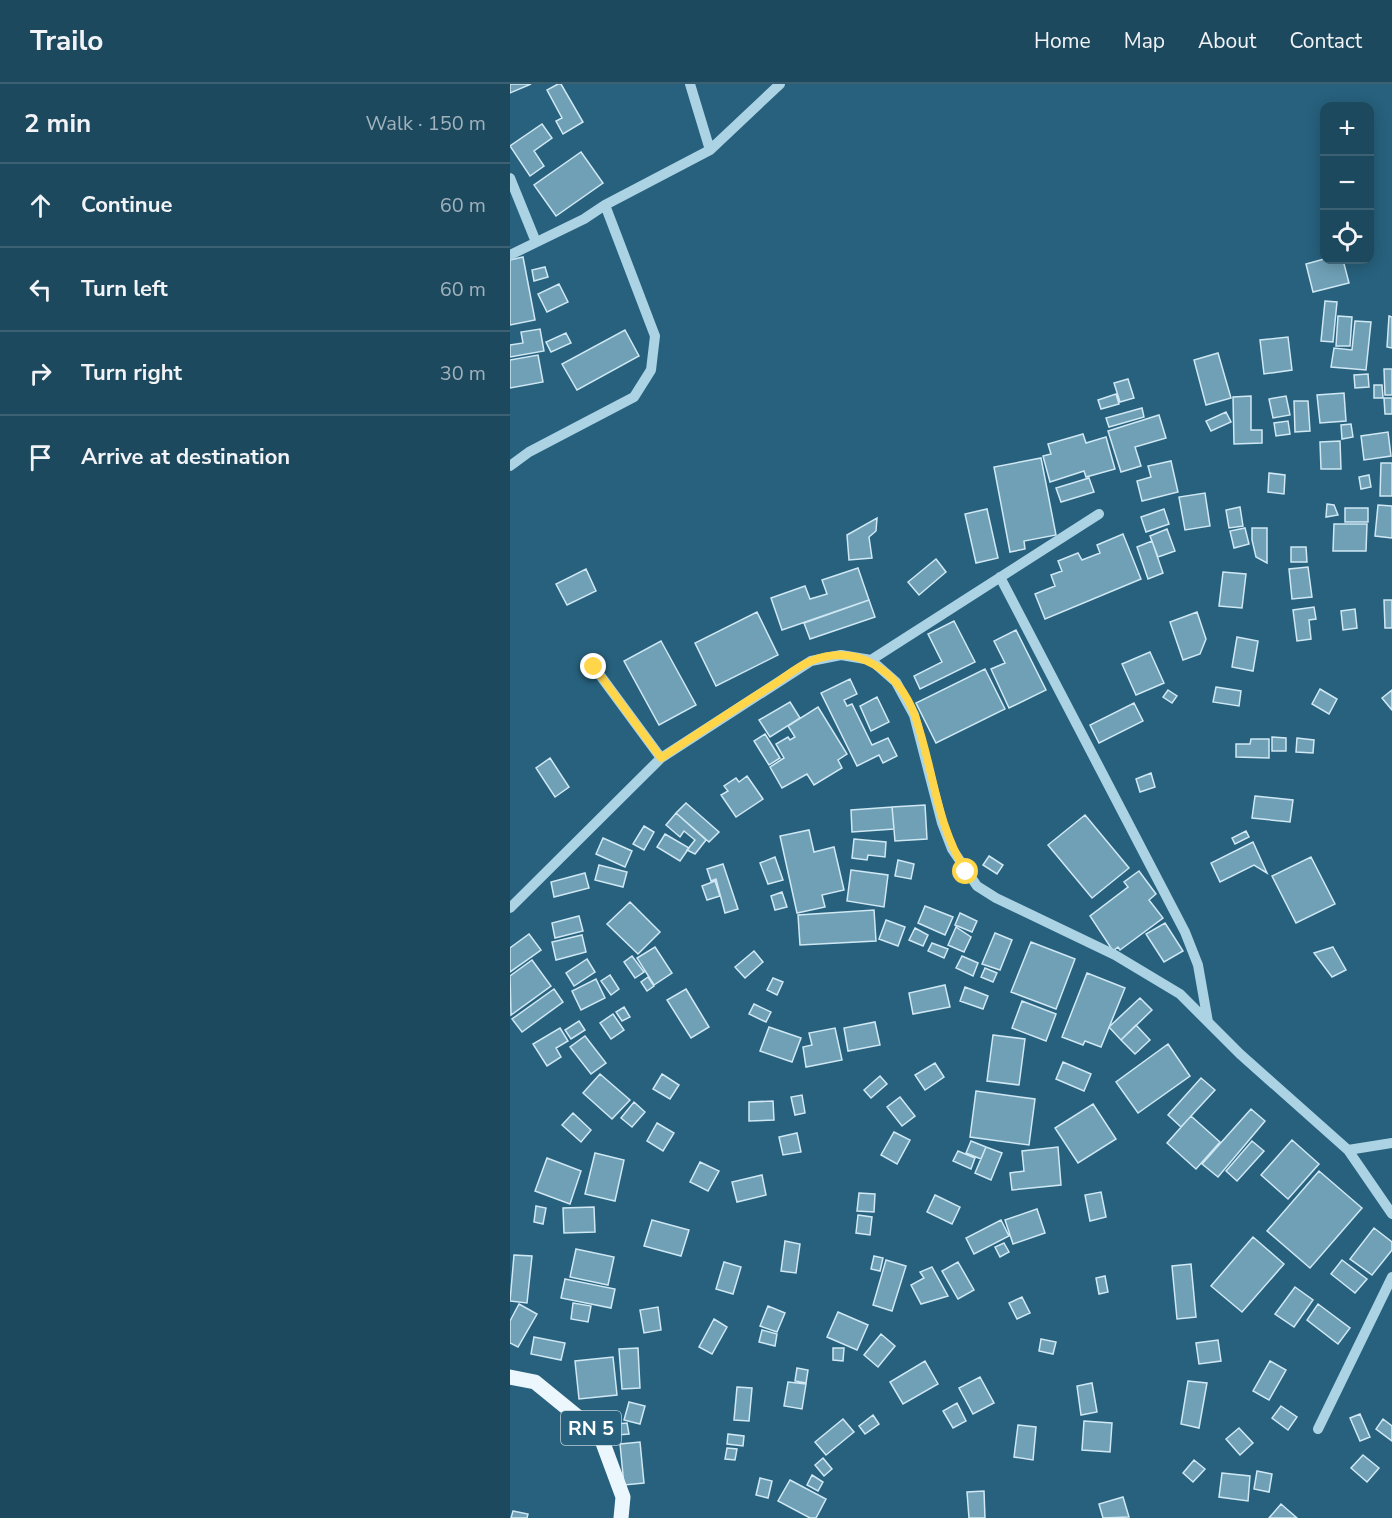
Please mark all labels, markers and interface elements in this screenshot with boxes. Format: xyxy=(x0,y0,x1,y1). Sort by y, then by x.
text: Trailo xyxy=(30,22,103,60)
text: Home xyxy=(1034,27,1091,55)
text: Map xyxy=(1124,27,1165,55)
text: About xyxy=(1198,27,1256,55)
text: Contact xyxy=(1289,27,1362,55)
map controls xyxy=(1320,102,1374,264)
button: + xyxy=(1320,102,1374,156)
text: 2 min xyxy=(24,106,91,141)
text: Walk · 150 m xyxy=(366,110,486,137)
button: − xyxy=(1320,156,1374,210)
icon: ahead xyxy=(24,189,57,222)
text: Continue xyxy=(81,190,172,220)
text: 60 m xyxy=(440,192,486,219)
button: locate xyxy=(1320,210,1374,264)
icon: left xyxy=(24,273,57,306)
text: Turn left xyxy=(81,274,168,304)
text: 60 m xyxy=(440,276,486,303)
icon: right xyxy=(24,357,57,390)
text: Turn right xyxy=(81,358,182,388)
text: 30 m xyxy=(440,360,486,387)
icon: arrive xyxy=(24,441,57,474)
text: Arrive at destination xyxy=(81,442,290,472)
route end xyxy=(580,653,606,679)
route start xyxy=(952,858,978,884)
road number: RN 5 xyxy=(561,1411,621,1445)

